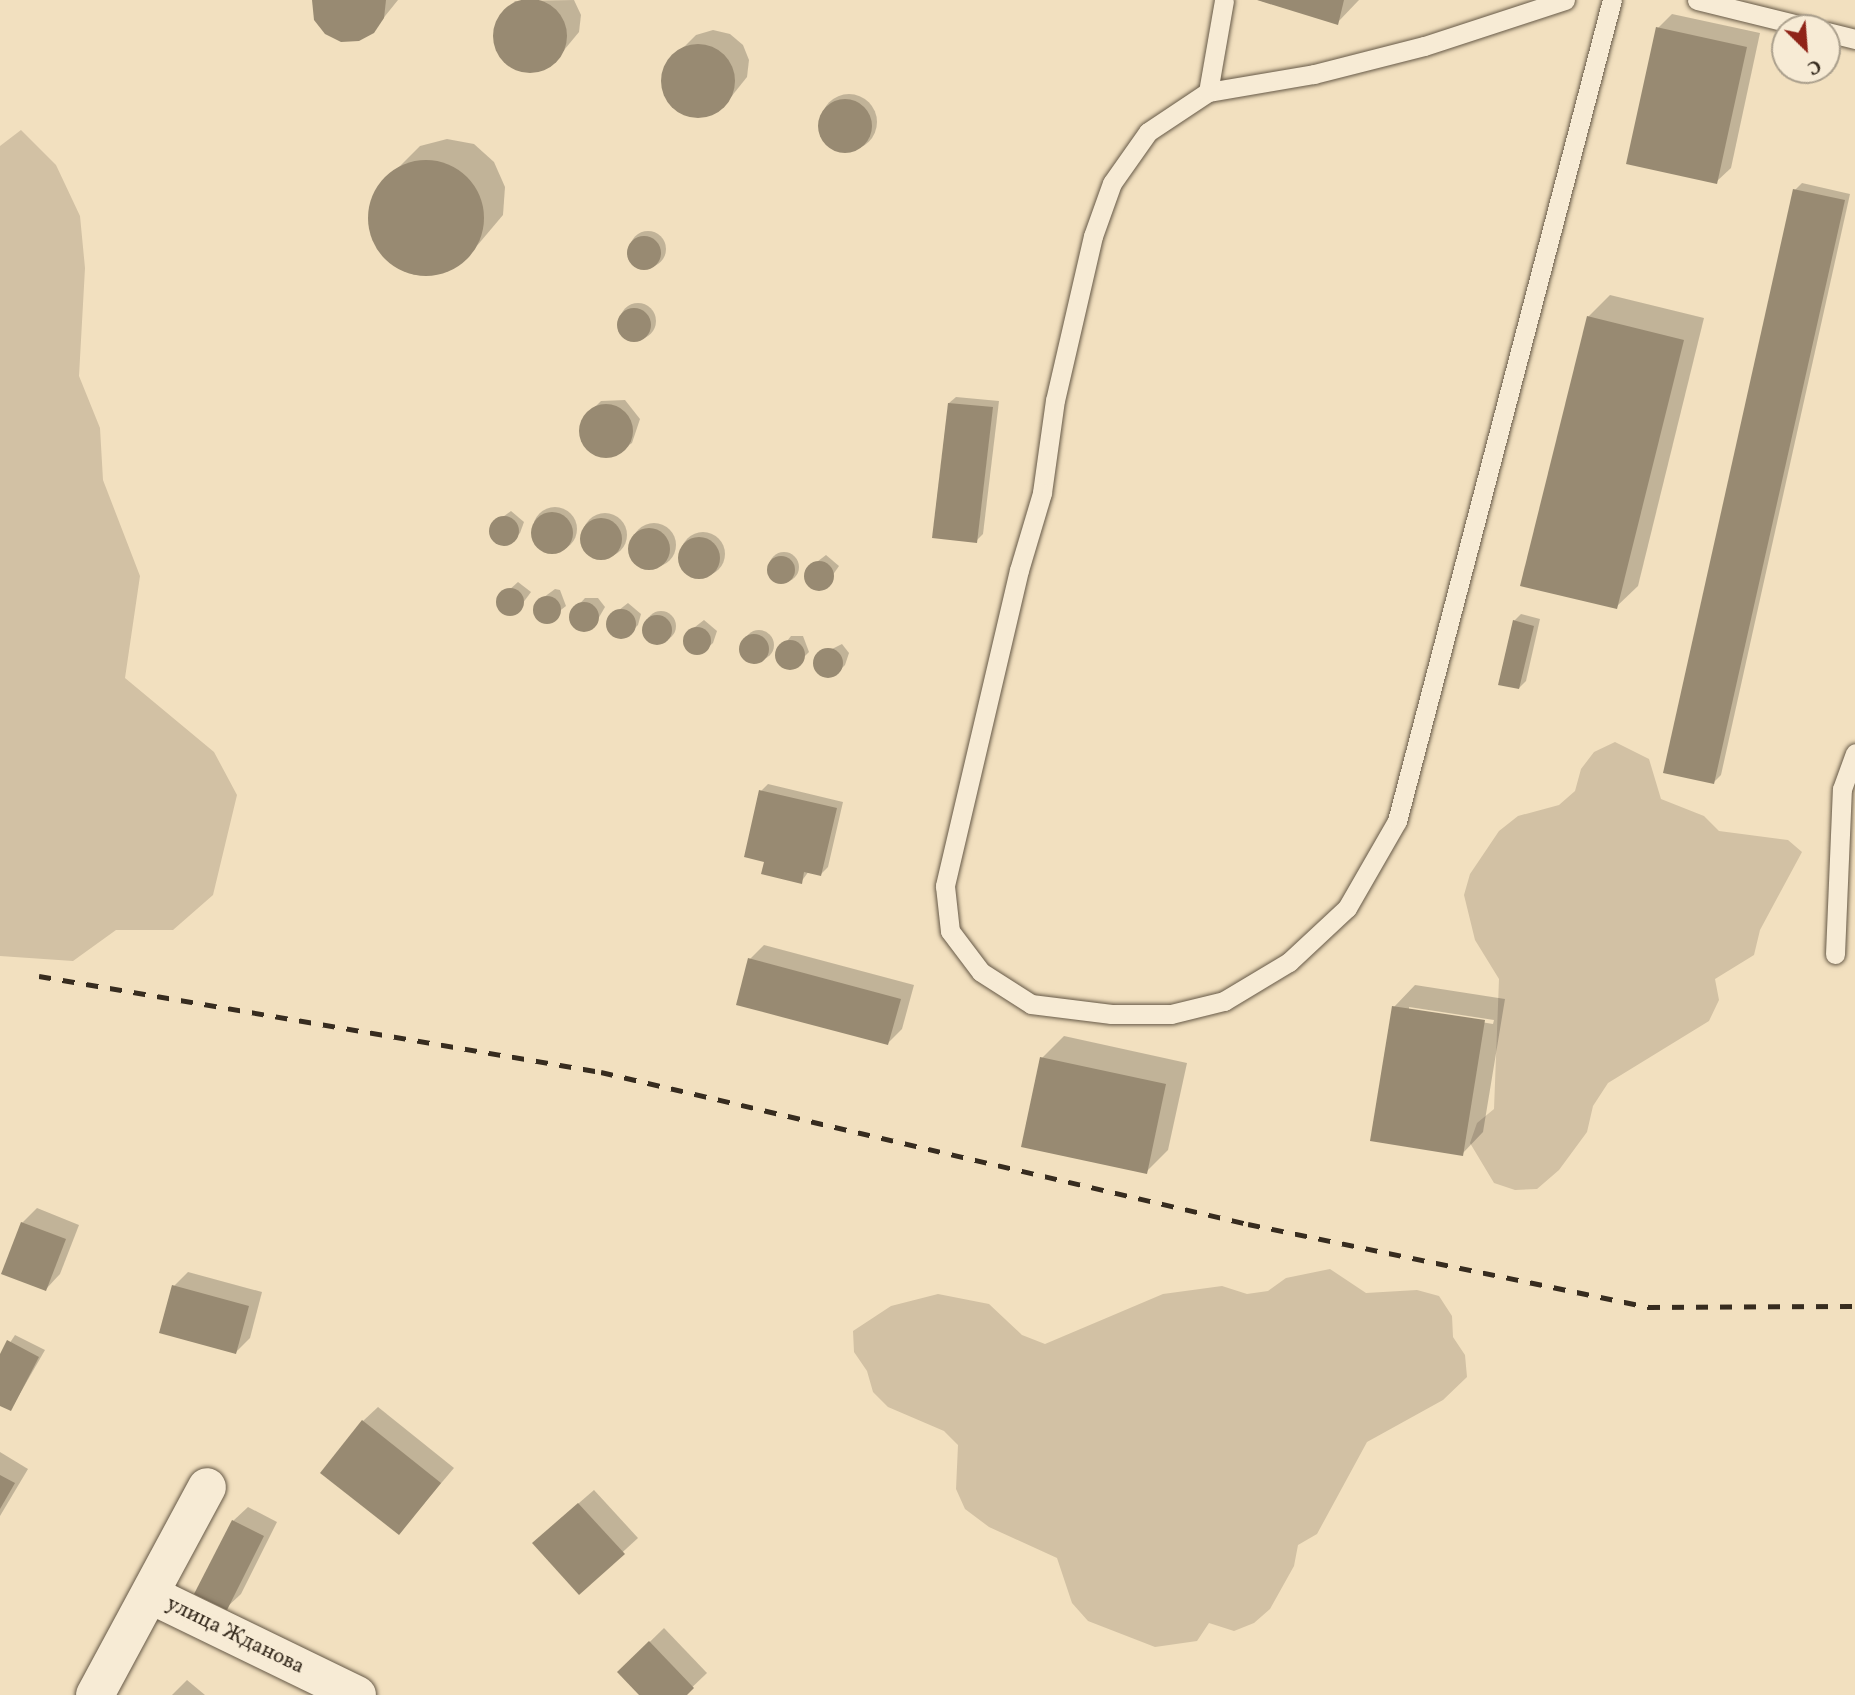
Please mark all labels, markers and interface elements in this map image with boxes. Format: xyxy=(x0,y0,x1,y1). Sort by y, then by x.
north arrow xyxy=(1771,14,1841,84)
text: С xyxy=(1803,52,1825,81)
street label: улица Жданова xyxy=(162,1592,308,1680)

